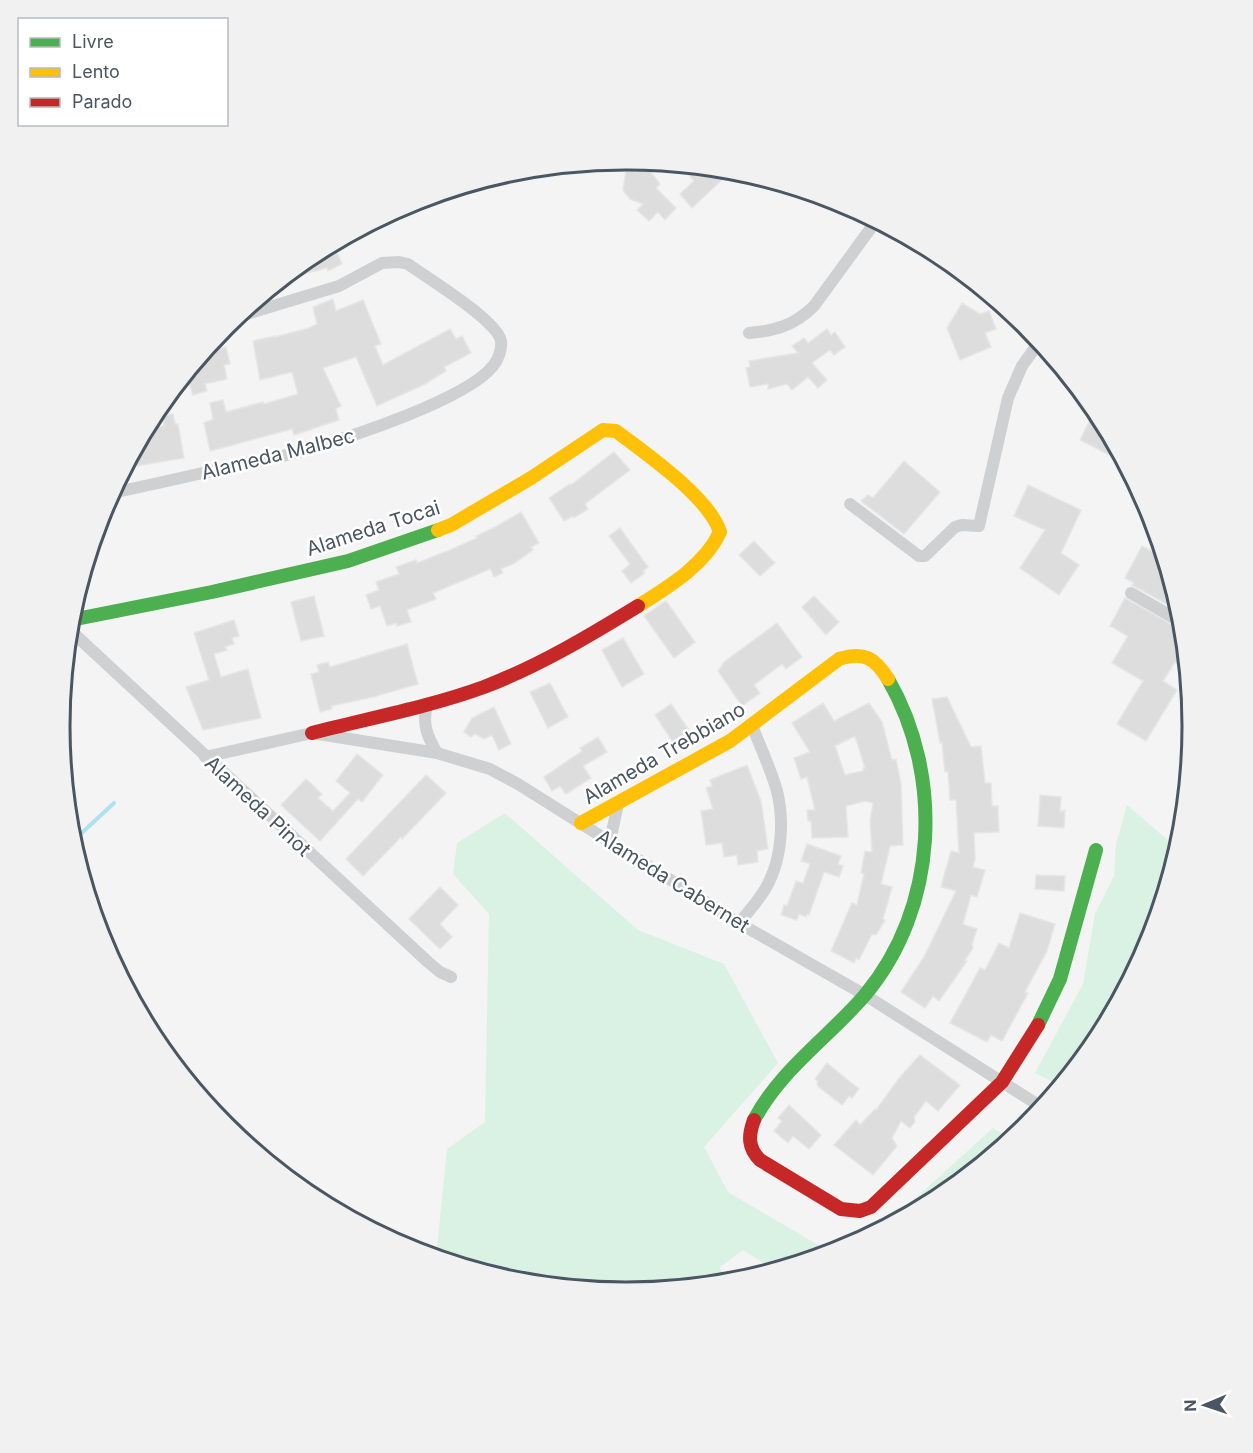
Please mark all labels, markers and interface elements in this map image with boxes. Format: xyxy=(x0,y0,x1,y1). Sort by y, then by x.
legend xyxy=(18,18,228,126)
text: Livre xyxy=(72,31,114,52)
text: Lento xyxy=(72,61,120,82)
text: Parado xyxy=(72,91,132,112)
street label: Alameda Malbec xyxy=(199,423,357,485)
street label: Alameda Tocai xyxy=(303,495,443,561)
street label: Alameda Trebbiano xyxy=(579,697,749,809)
street label: Alameda Pinot xyxy=(200,751,316,862)
street label: Alameda Cabernet xyxy=(592,824,754,938)
north arrow xyxy=(1175,1375,1235,1435)
text: N xyxy=(1180,1399,1200,1412)

